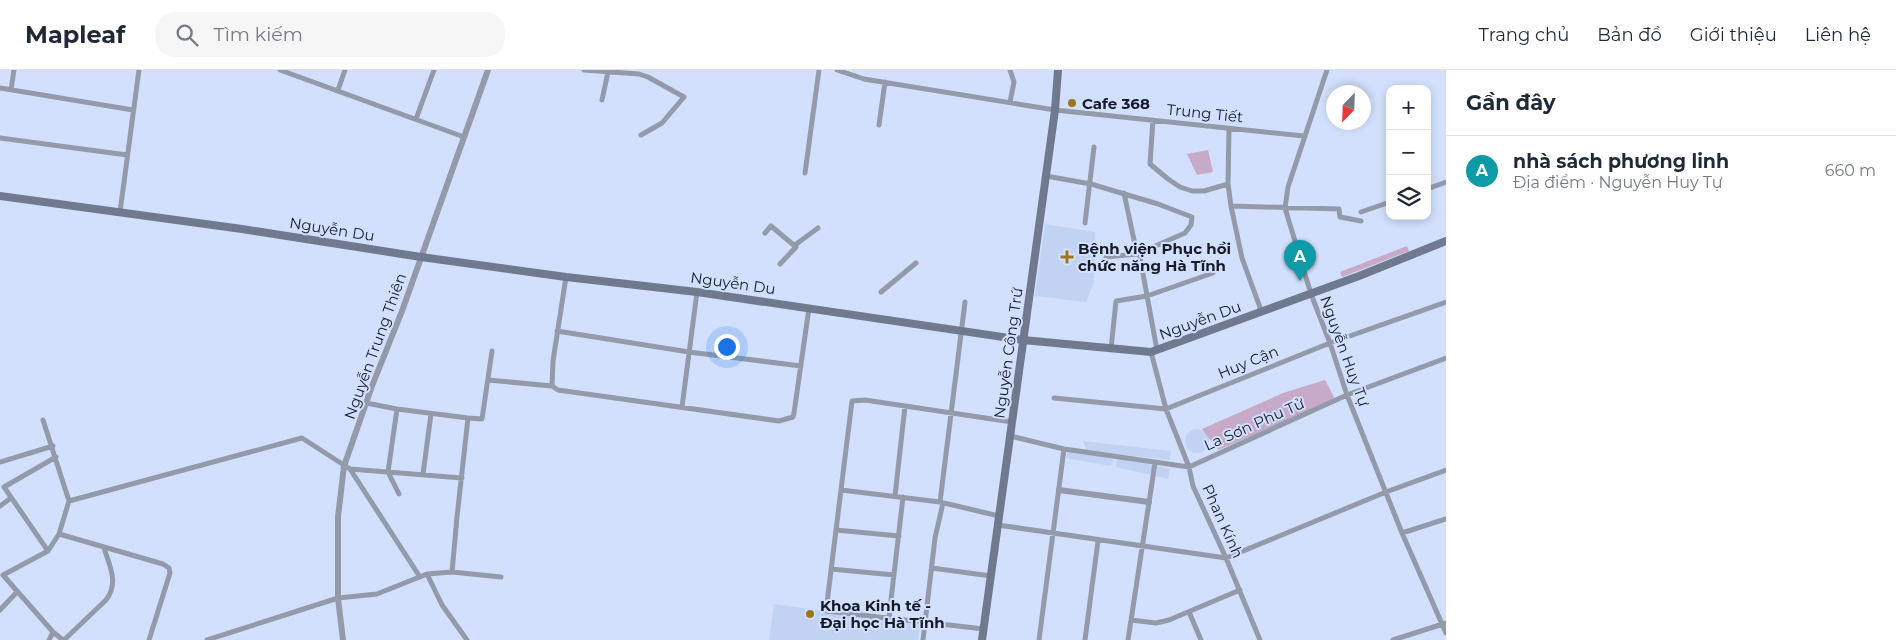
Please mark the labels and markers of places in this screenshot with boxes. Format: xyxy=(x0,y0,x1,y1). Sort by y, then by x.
place label: Cafe 368 xyxy=(1082,94,1150,113)
marker: Cafe 368 xyxy=(1066,97,1078,109)
place label: Bệnh viện Phục hồi chức năng Hà Tĩnh xyxy=(1078,239,1231,275)
pin: A xyxy=(1284,240,1316,281)
marker: Bệnh viện Phục hồi chức năng Hà Tĩnh xyxy=(1060,250,1074,264)
place label: Khoa Kinh tế - Đại học Hà Tĩnh xyxy=(820,596,945,632)
marker: Khoa Kinh tế - Đại học Hà Tĩnh xyxy=(804,608,816,620)

